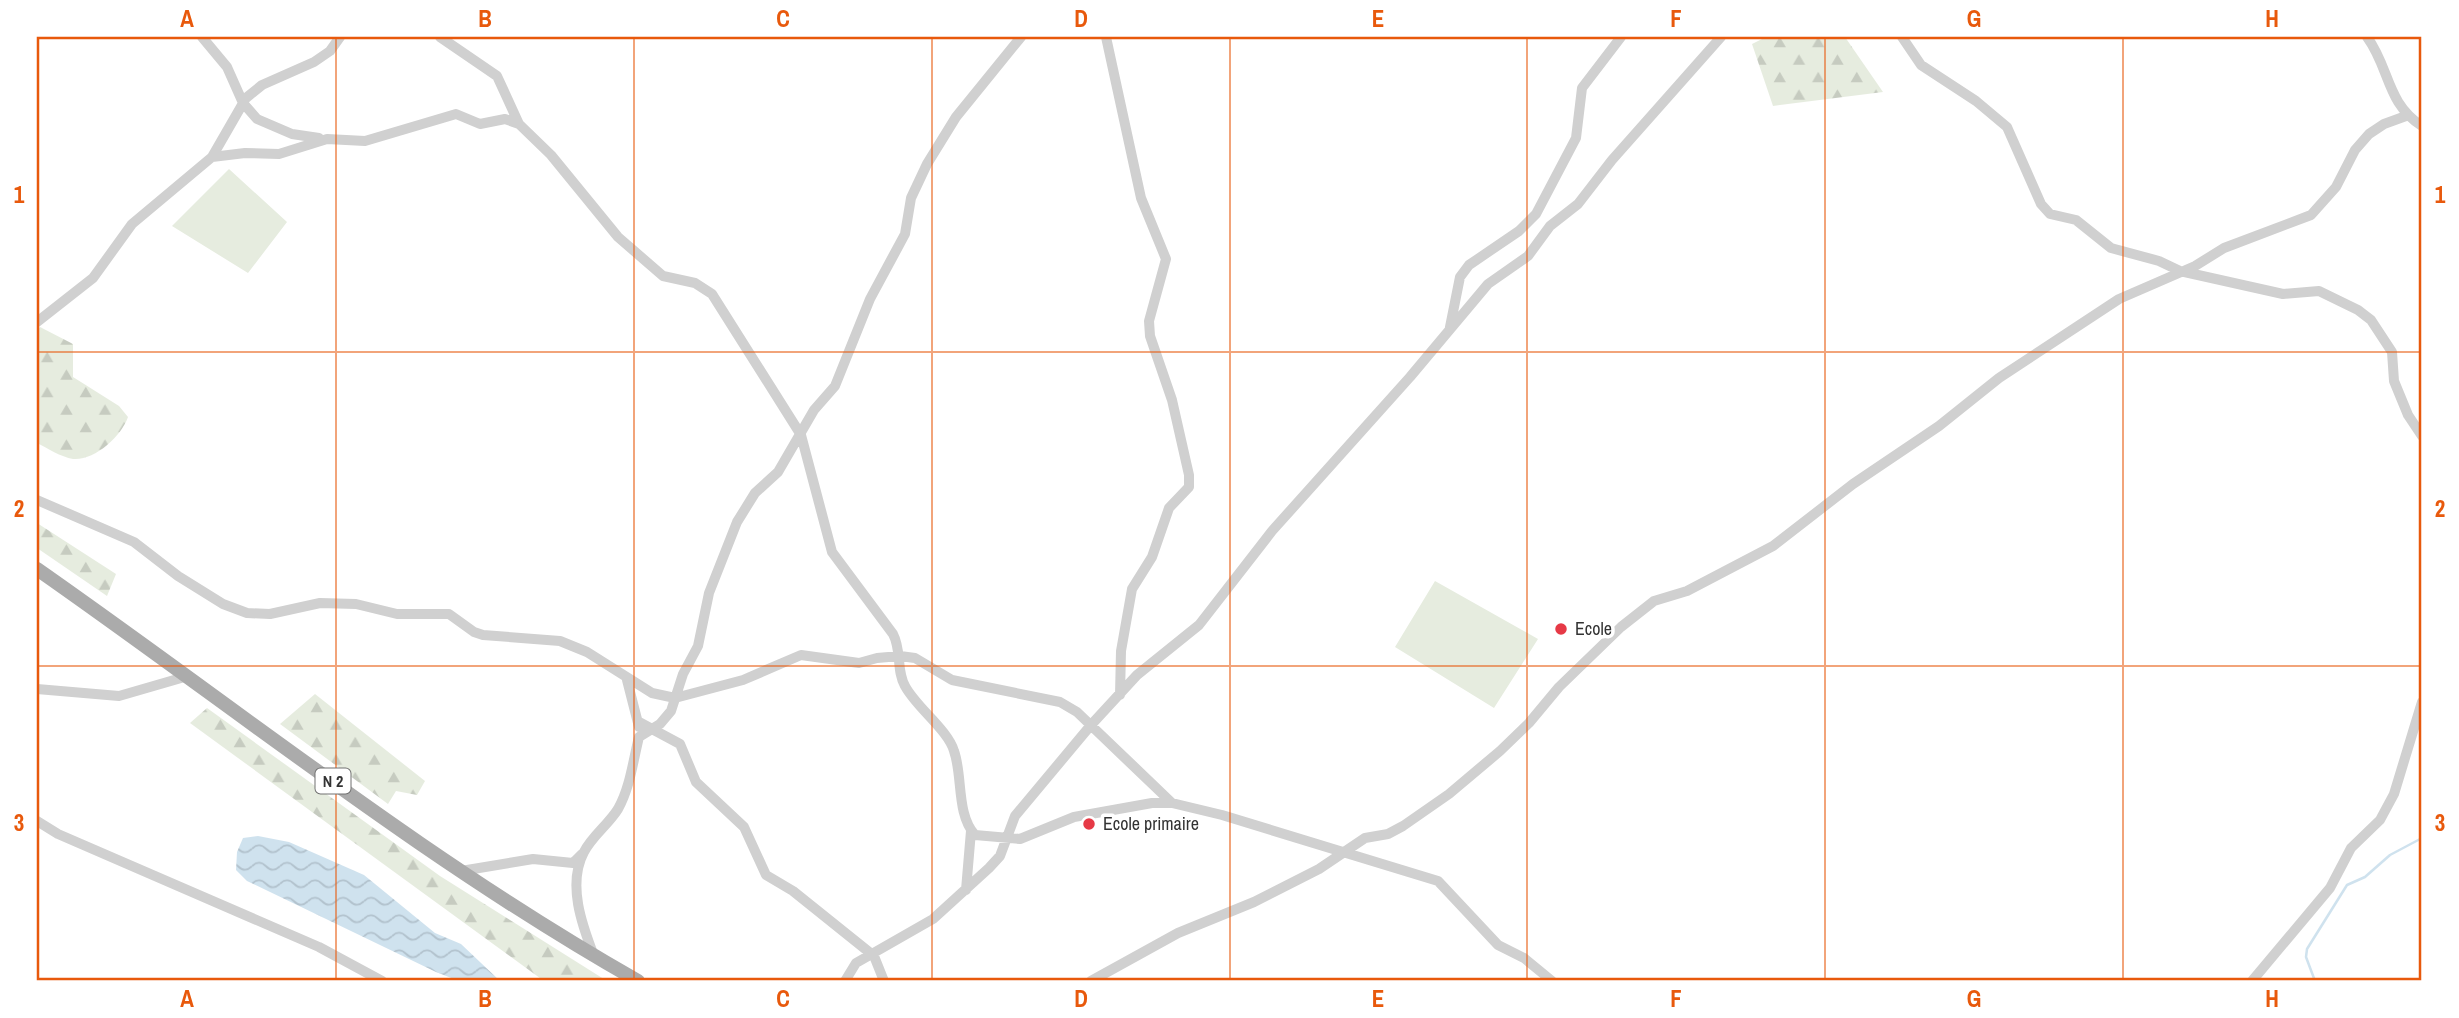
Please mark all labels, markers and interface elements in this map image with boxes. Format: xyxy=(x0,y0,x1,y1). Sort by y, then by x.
text: A xyxy=(180,3,194,34)
text: B xyxy=(478,3,492,34)
text: C xyxy=(776,3,790,34)
text: D xyxy=(1074,3,1088,34)
text: E xyxy=(1372,3,1384,34)
text: F xyxy=(1670,3,1682,34)
text: G xyxy=(1967,3,1981,34)
text: H xyxy=(2265,3,2279,34)
text: 1 xyxy=(14,179,25,210)
text: 1 xyxy=(2435,179,2446,210)
text: 2 xyxy=(14,493,24,524)
text: 2 xyxy=(2435,493,2445,524)
place label: Ecole xyxy=(1575,616,1612,641)
marker: Ecole xyxy=(1553,621,1569,637)
road number: N 2 xyxy=(316,768,350,794)
text: 3 xyxy=(14,807,24,838)
text: 3 xyxy=(2435,807,2445,838)
place label: Ecole primaire xyxy=(1103,811,1199,836)
marker: Ecole primaire xyxy=(1081,816,1097,832)
text: A xyxy=(180,983,194,1014)
text: B xyxy=(478,983,492,1014)
text: C xyxy=(776,983,790,1014)
text: D xyxy=(1074,983,1088,1014)
text: E xyxy=(1372,983,1384,1014)
text: F xyxy=(1670,983,1682,1014)
text: G xyxy=(1967,983,1981,1014)
text: H xyxy=(2265,983,2279,1014)

